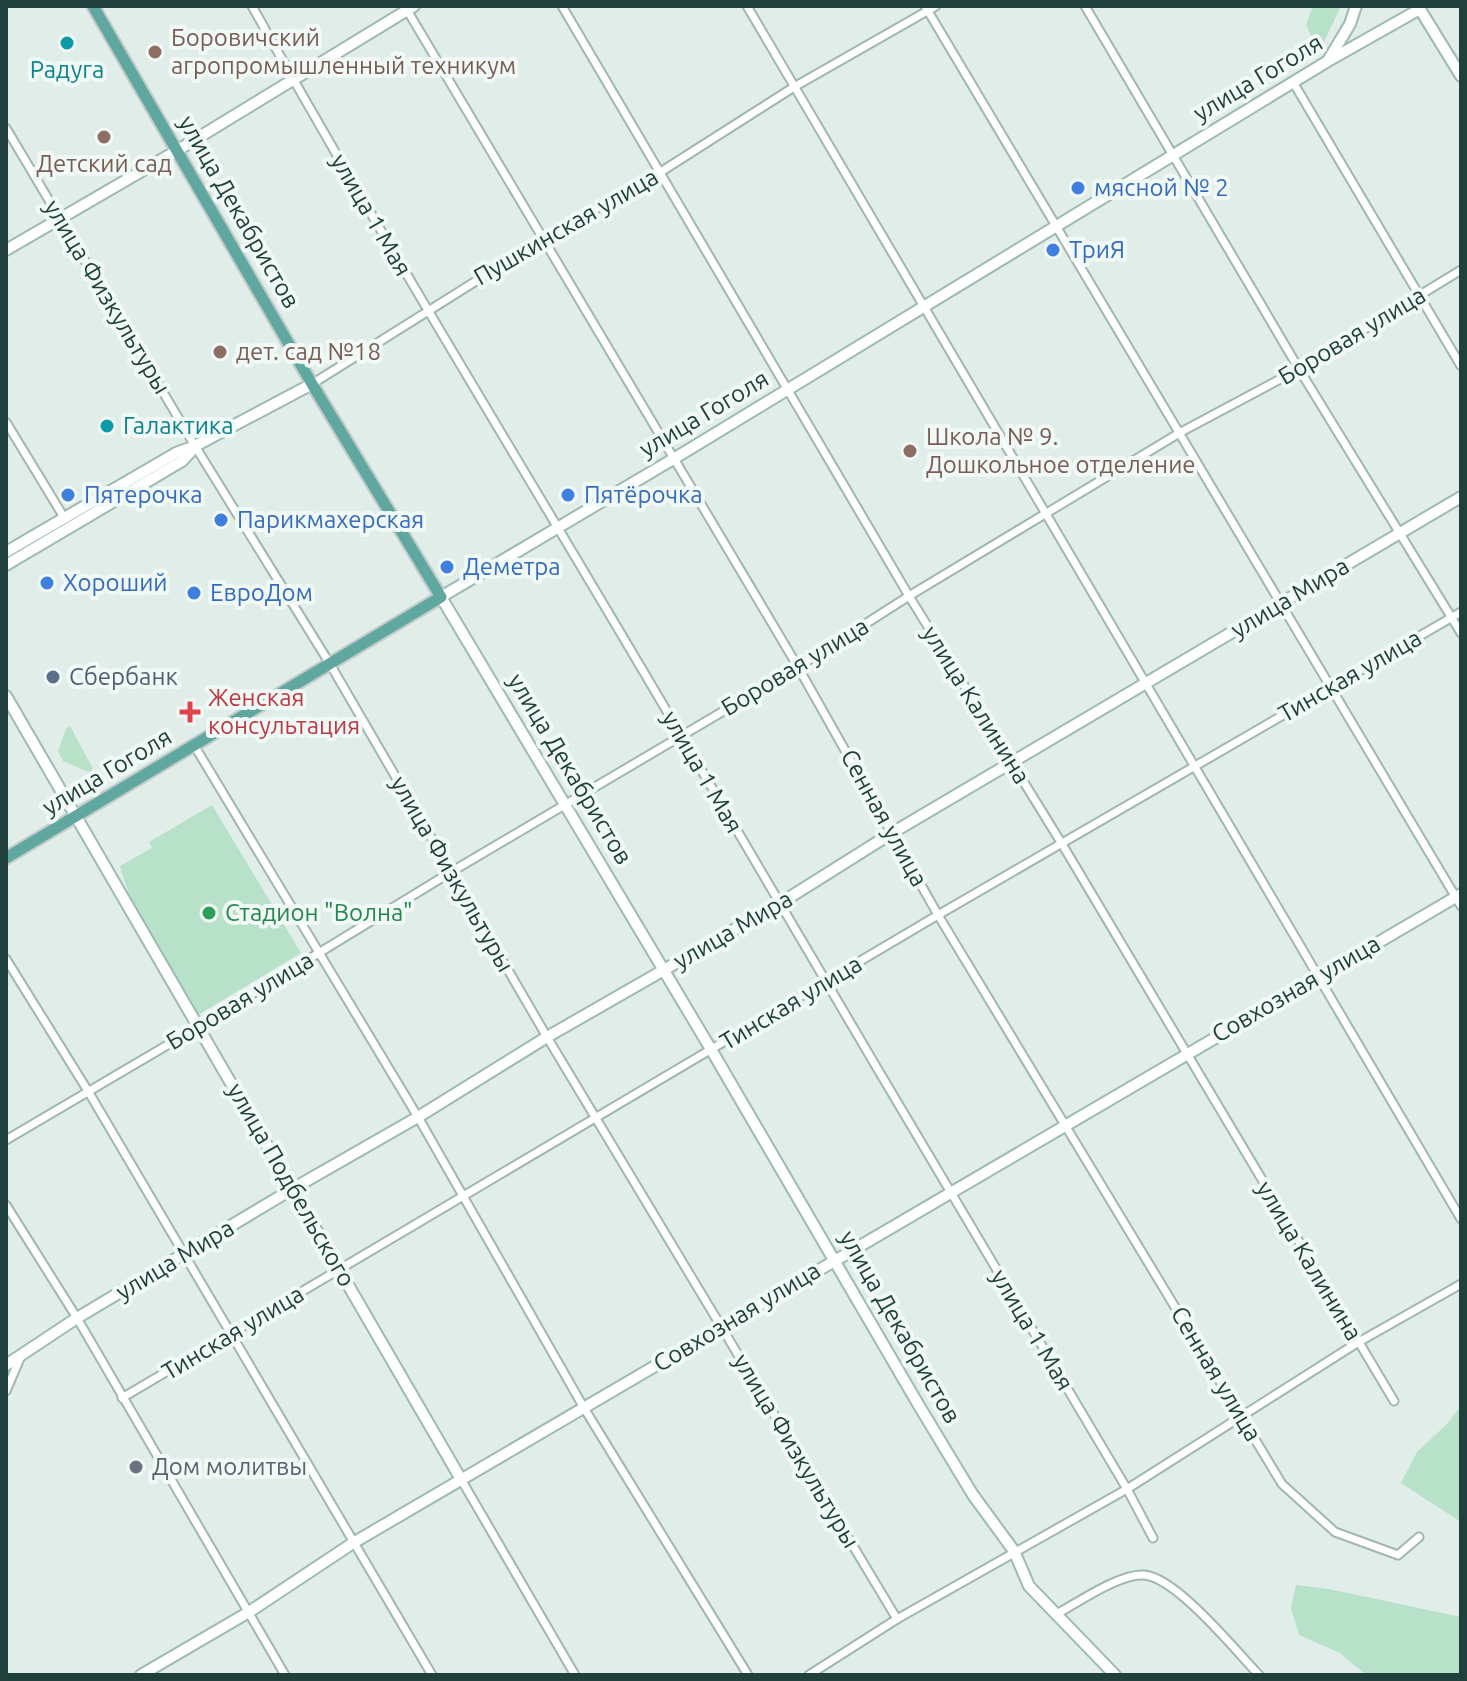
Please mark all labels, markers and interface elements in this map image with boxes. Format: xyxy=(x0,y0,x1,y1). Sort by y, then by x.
place label: Боровичский агропромышленный техникум xyxy=(171,24,516,79)
street label: улица Гоголя xyxy=(1188,29,1327,127)
marker: Радуга xyxy=(58,34,76,52)
marker: Боровичский агропромышленный техникум xyxy=(146,43,164,61)
place label: Радуга xyxy=(30,56,104,83)
street label: улица Декабристов xyxy=(173,111,306,313)
marker: Детский сад xyxy=(95,128,113,146)
street label: улица 1 Мая xyxy=(326,149,417,281)
place label: Детский сад xyxy=(36,150,172,177)
street label: Пушкинская улица xyxy=(469,163,663,290)
place label: мясной № 2 xyxy=(1094,174,1229,201)
marker: мясной № 2 xyxy=(1069,179,1087,197)
street label: улица Физкультуры xyxy=(39,195,176,399)
place label: ТриЯ xyxy=(1069,236,1125,263)
marker: ТриЯ xyxy=(1044,241,1062,259)
street label: Боровая улица xyxy=(1273,281,1430,390)
place label: дет. сад №18 xyxy=(236,338,381,365)
marker: дет. сад №18 xyxy=(211,343,229,361)
street label: улица Гоголя xyxy=(634,365,773,463)
place label: Галактика xyxy=(123,412,234,439)
marker: Галактика xyxy=(98,417,116,435)
place label: Школа № 9. Дошкольное отделение xyxy=(926,423,1196,478)
marker: Школа № 9. Дошкольное отделение xyxy=(901,442,919,460)
place label: Пятерочка xyxy=(84,481,203,508)
place label: Пятёрочка xyxy=(584,481,703,508)
marker: Пятерочка xyxy=(59,486,77,504)
marker: Пятёрочка xyxy=(559,486,577,504)
place label: Парикмахерская xyxy=(237,506,424,533)
marker: Парикмахерская xyxy=(212,511,230,529)
street label: улица Мира xyxy=(1226,552,1354,643)
place label: Деметра xyxy=(463,553,561,580)
marker: Деметра xyxy=(438,558,456,576)
place label: Хороший xyxy=(63,569,168,596)
marker: Хороший xyxy=(38,574,56,592)
place label: ЕвроДом xyxy=(210,579,313,606)
marker: ЕвроДом xyxy=(185,584,203,602)
street label: Боровая улица xyxy=(716,612,873,721)
street label: улица Калинина xyxy=(917,621,1036,789)
street label: Тинская улица xyxy=(1274,624,1426,727)
place label: Сбербанк xyxy=(69,663,178,690)
marker: Сбербанк xyxy=(44,668,62,686)
street label: улица Декабристов xyxy=(503,669,638,869)
place label: Женская консультация xyxy=(208,684,360,739)
marker: Женская консультация xyxy=(179,701,201,723)
street label: улица 1 Мая xyxy=(657,706,748,838)
street label: улица Гоголя xyxy=(37,723,176,821)
street label: Сенная улица xyxy=(836,745,933,891)
street label: улица Физкультуры xyxy=(385,771,519,976)
street label: улица Мира xyxy=(669,885,797,974)
place label: Стадион "Волна" xyxy=(225,899,413,926)
marker: Стадион "Волна" xyxy=(200,904,218,922)
street label: Совхозная улица xyxy=(1207,929,1385,1048)
street label: Боровая улица xyxy=(161,946,318,1055)
street label: Тинская улица xyxy=(715,950,866,1055)
street label: улица Подбельского xyxy=(222,1078,361,1291)
street label: улица Калинина xyxy=(1251,1176,1368,1345)
street label: улица Мира xyxy=(111,1214,239,1305)
street label: улица Декабристов xyxy=(834,1226,967,1428)
street label: Совхозная улица xyxy=(649,1256,825,1377)
street label: улица 1 Мая xyxy=(986,1264,1079,1395)
street label: Тинская улица xyxy=(157,1280,308,1385)
street label: Сенная улица xyxy=(1166,1301,1267,1446)
street label: улица Физкультуры xyxy=(728,1349,865,1553)
place label: Дом молитвы xyxy=(152,1453,307,1480)
marker: Дом молитвы xyxy=(127,1458,145,1476)

